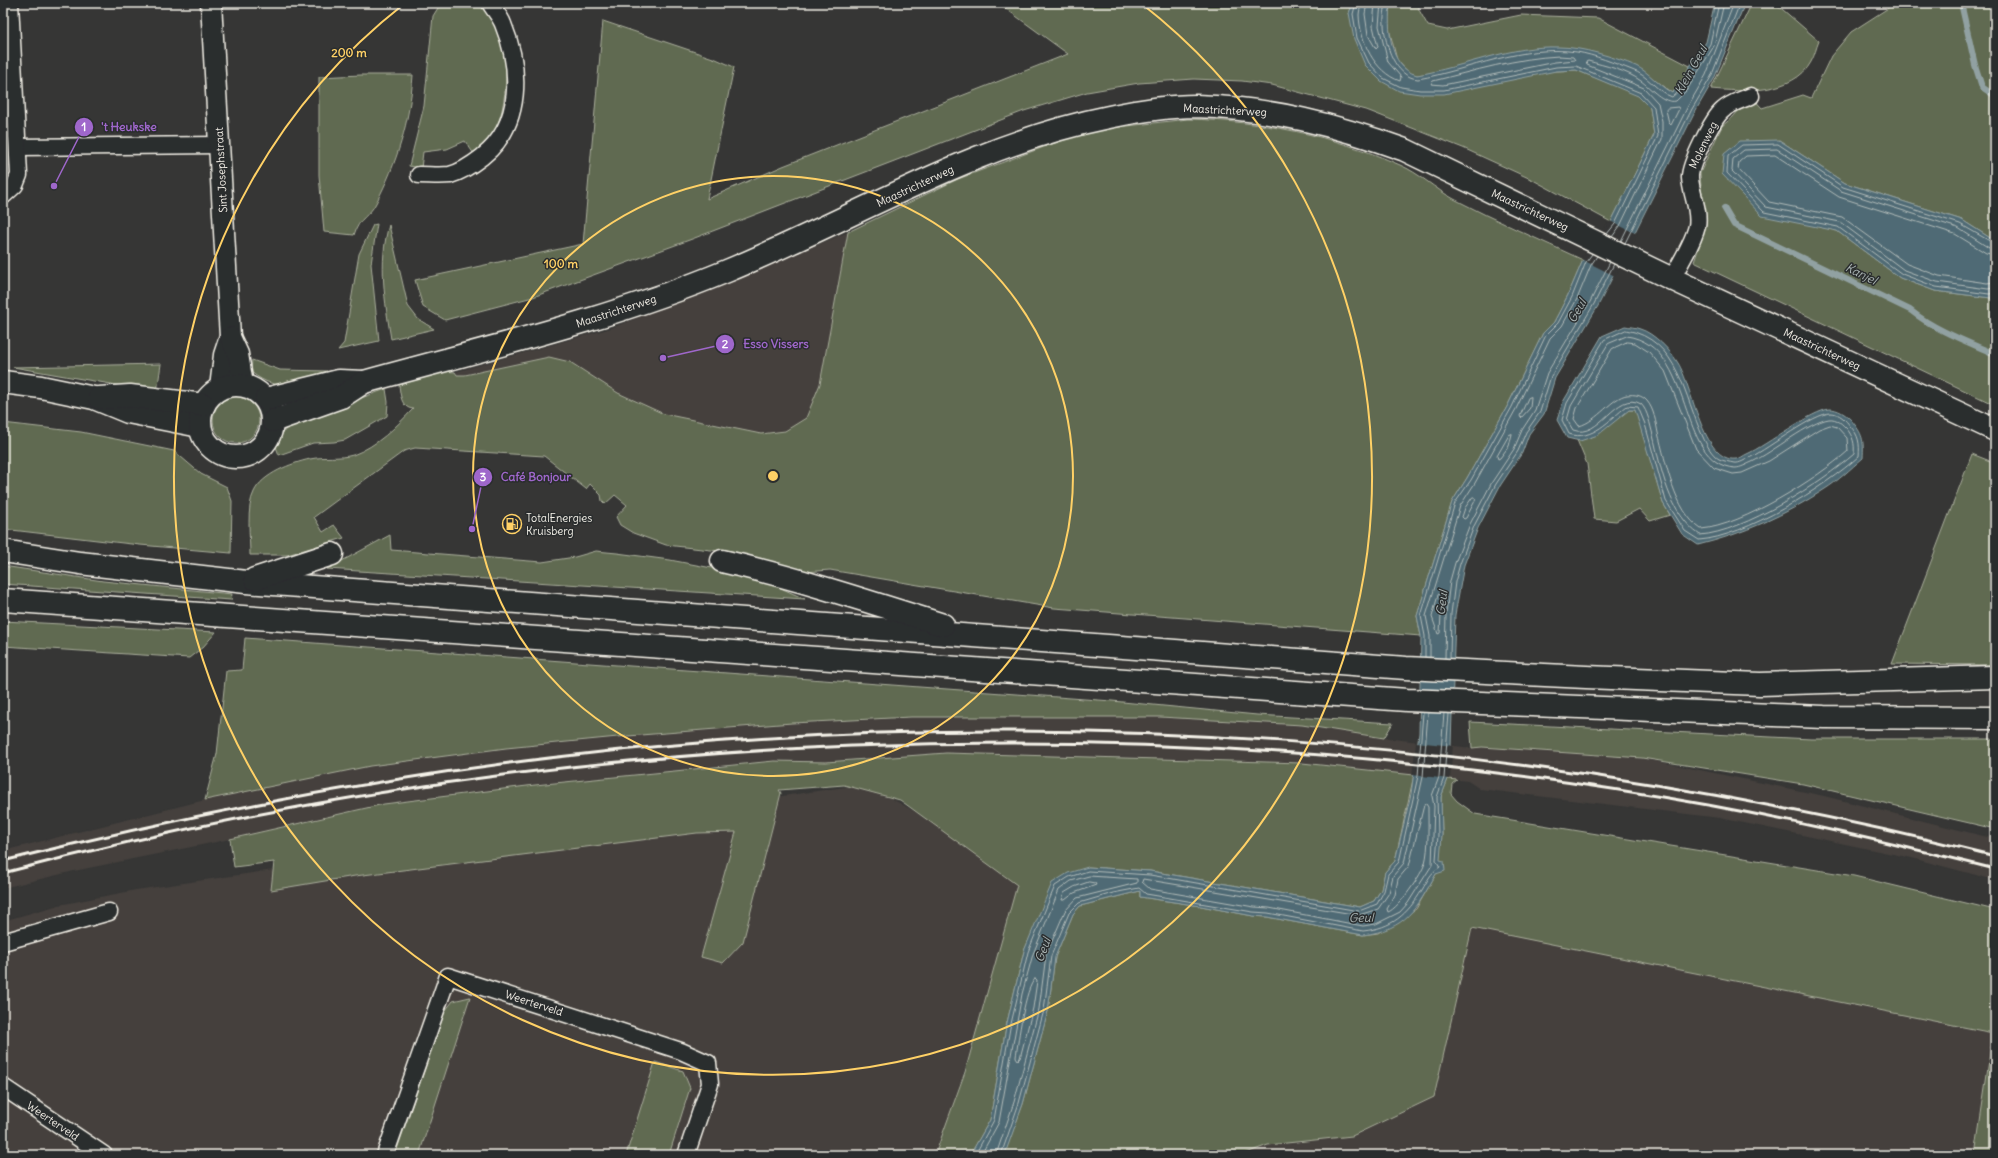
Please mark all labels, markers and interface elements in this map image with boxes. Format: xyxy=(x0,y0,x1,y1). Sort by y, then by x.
water label: Klein Geul xyxy=(1671,41,1711,97)
text: 200 m xyxy=(331,45,367,60)
street label: Maastrichterweg xyxy=(1183,101,1267,119)
callout: 't Heukske xyxy=(74,115,165,139)
text: 1 xyxy=(82,119,86,134)
text: 't Heukske xyxy=(101,119,157,134)
street label: Molenweg xyxy=(1686,119,1720,171)
street label: Sint Josephstraat xyxy=(212,127,230,213)
street label: Maastrichterweg xyxy=(874,162,956,210)
street label: Maastrichterweg xyxy=(1489,186,1571,234)
text: 100 m xyxy=(544,256,578,271)
water label: Kanjel xyxy=(1843,260,1881,289)
street label: Maastrichterweg xyxy=(574,291,658,331)
water label: Geul xyxy=(1564,294,1590,325)
street label: Maastrichterweg xyxy=(1781,325,1863,373)
callout: Esso Vissers xyxy=(715,332,817,356)
text: 2 xyxy=(722,336,729,351)
text: Esso Vissers xyxy=(743,336,809,351)
callout: Café Bonjour xyxy=(473,465,580,489)
text: 3 xyxy=(480,469,487,484)
text: Café Bonjour xyxy=(501,469,571,484)
centre of rings xyxy=(766,469,780,483)
place label: TotalEnergies Kruisberg xyxy=(526,511,592,538)
fuel station icon: TotalEnergies Kruisberg xyxy=(501,513,523,535)
water label: Geul xyxy=(1433,587,1451,616)
water label: Geul xyxy=(1348,910,1376,925)
water label: Geul xyxy=(1031,933,1055,964)
street label: Weerterveld xyxy=(503,987,565,1019)
street label: Weerterveld xyxy=(24,1098,82,1144)

